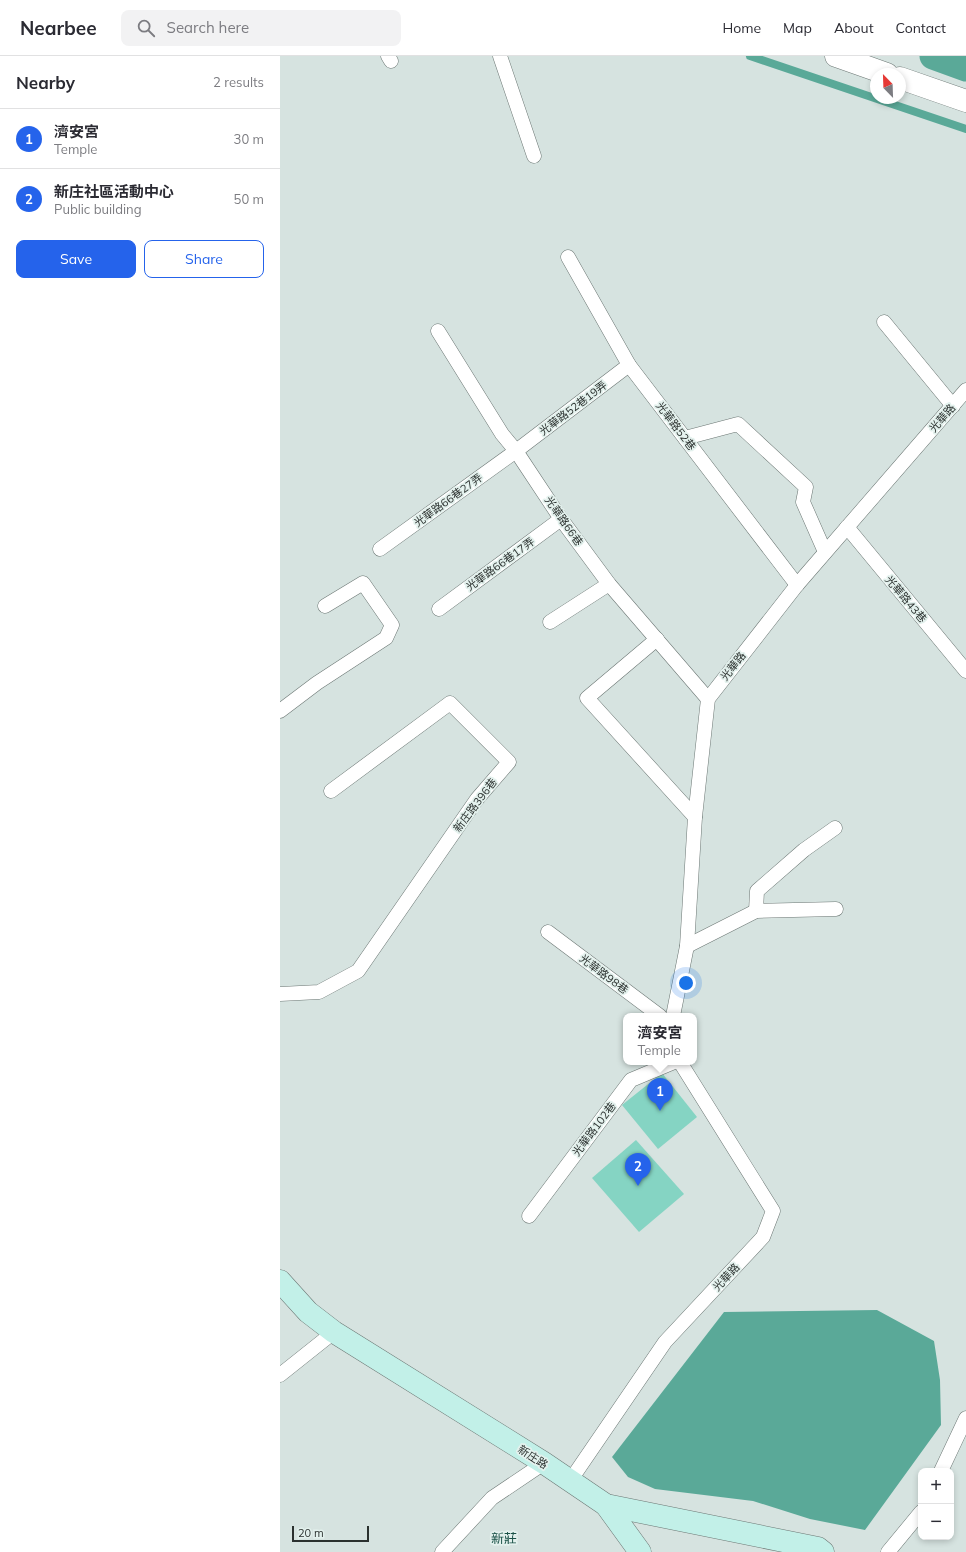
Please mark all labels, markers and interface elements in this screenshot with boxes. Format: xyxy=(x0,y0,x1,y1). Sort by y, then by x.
search box xyxy=(121,10,401,46)
text: Nearbee xyxy=(20,16,97,40)
icon: search xyxy=(135,17,157,39)
text: Search here xyxy=(167,18,249,37)
text: Home xyxy=(722,19,761,37)
text: Map xyxy=(783,19,812,37)
text: About xyxy=(834,19,874,37)
text: Contact xyxy=(896,19,946,37)
north arrow xyxy=(870,68,906,104)
text: Nearby xyxy=(16,72,75,93)
text: 2 results xyxy=(213,74,264,90)
text: 濟安宮 xyxy=(54,122,99,141)
text: 1 xyxy=(25,131,33,147)
text: 30 m xyxy=(234,131,264,147)
text: Temple xyxy=(54,141,97,157)
text: 新庄社區活動中心 xyxy=(54,182,174,201)
text: 2 xyxy=(25,191,33,207)
text: 50 m xyxy=(234,191,264,207)
text: Public building xyxy=(54,201,142,217)
button: Save xyxy=(16,240,136,278)
button: Share xyxy=(144,240,264,278)
street label: 光華路52巷19弄 xyxy=(536,378,610,438)
street label: 光華路52巷 xyxy=(653,399,699,453)
street label: 光華路 xyxy=(926,401,958,435)
street label: 光華路66巷27弄 xyxy=(411,470,485,530)
street label: 光華路66巷 xyxy=(542,494,586,548)
street label: 光華路66巷17弄 xyxy=(463,534,537,594)
street label: 光華路43巷 xyxy=(882,573,930,625)
street label: 光華路 xyxy=(717,649,749,683)
street label: 新庄路396巷 xyxy=(450,775,500,835)
street label: 光華路98巷 xyxy=(577,951,631,997)
your location xyxy=(676,973,696,993)
popup xyxy=(623,1013,697,1065)
text: 濟安宮 xyxy=(637,1023,683,1042)
text: Temple xyxy=(637,1042,681,1058)
pin: 1 xyxy=(647,1078,673,1111)
street label: 光華路102巷 xyxy=(569,1099,619,1159)
pin: 2 xyxy=(625,1153,651,1186)
street label: 光華路 xyxy=(710,1260,742,1294)
street label: 新庄路 xyxy=(515,1442,551,1472)
map controls xyxy=(918,1468,954,1540)
button: + xyxy=(918,1468,954,1504)
button: − xyxy=(918,1504,954,1540)
scale bar xyxy=(292,1524,369,1543)
text: 20 m xyxy=(298,1526,324,1540)
district label: 新莊 xyxy=(491,1530,517,1546)

